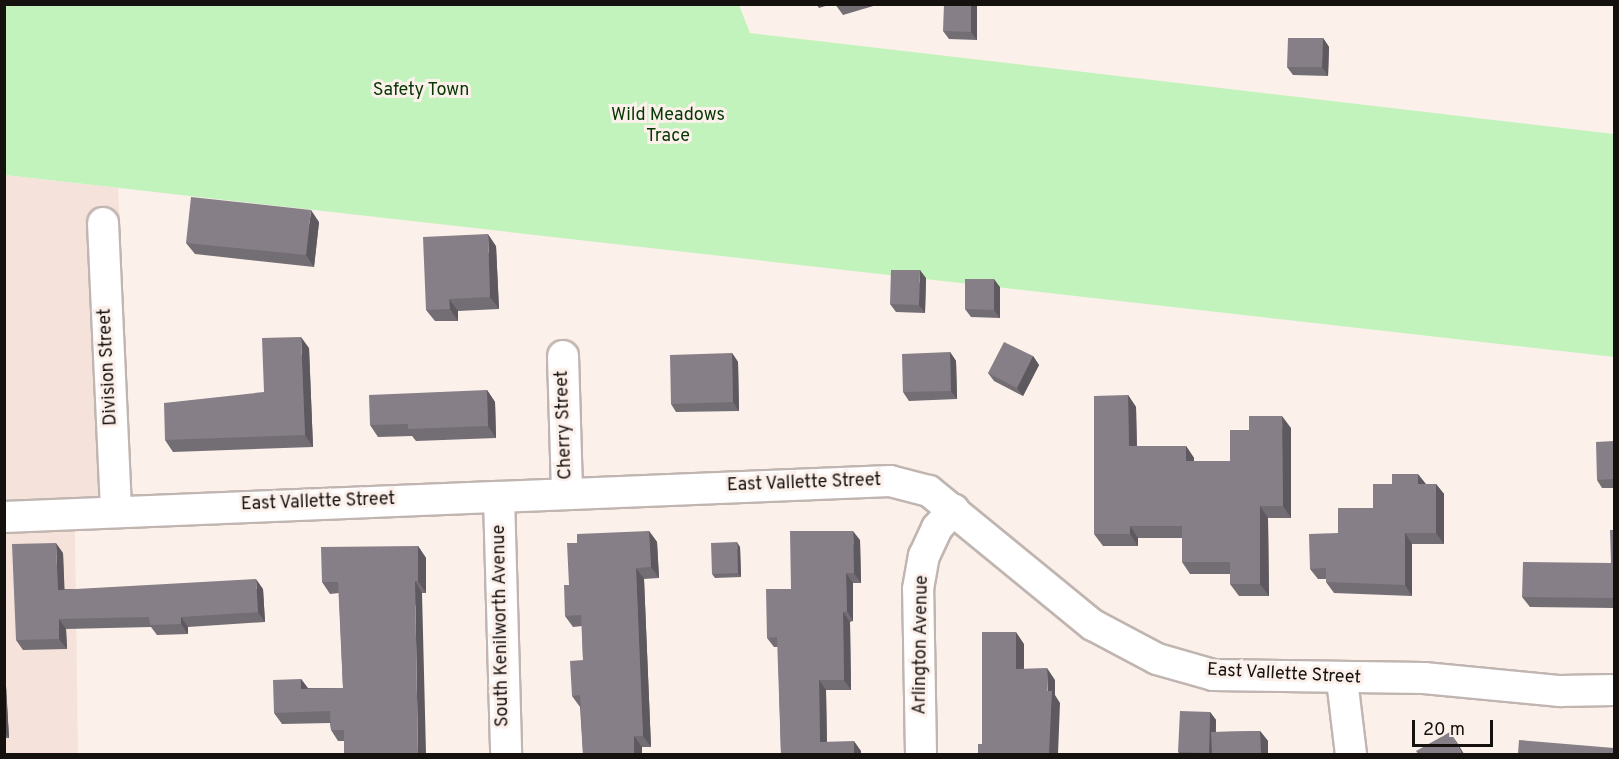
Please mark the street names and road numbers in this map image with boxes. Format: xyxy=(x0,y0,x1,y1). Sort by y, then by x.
street label: Division Street xyxy=(95,308,123,426)
street label: Cherry Street xyxy=(552,370,578,480)
street label: East Vallette Street xyxy=(726,471,882,497)
street label: East Vallette Street xyxy=(240,490,396,516)
street label: South Kenilworth Avenue xyxy=(489,524,515,728)
street label: Arlington Avenue xyxy=(910,575,934,715)
street label: East Vallette Street xyxy=(1206,660,1362,690)

